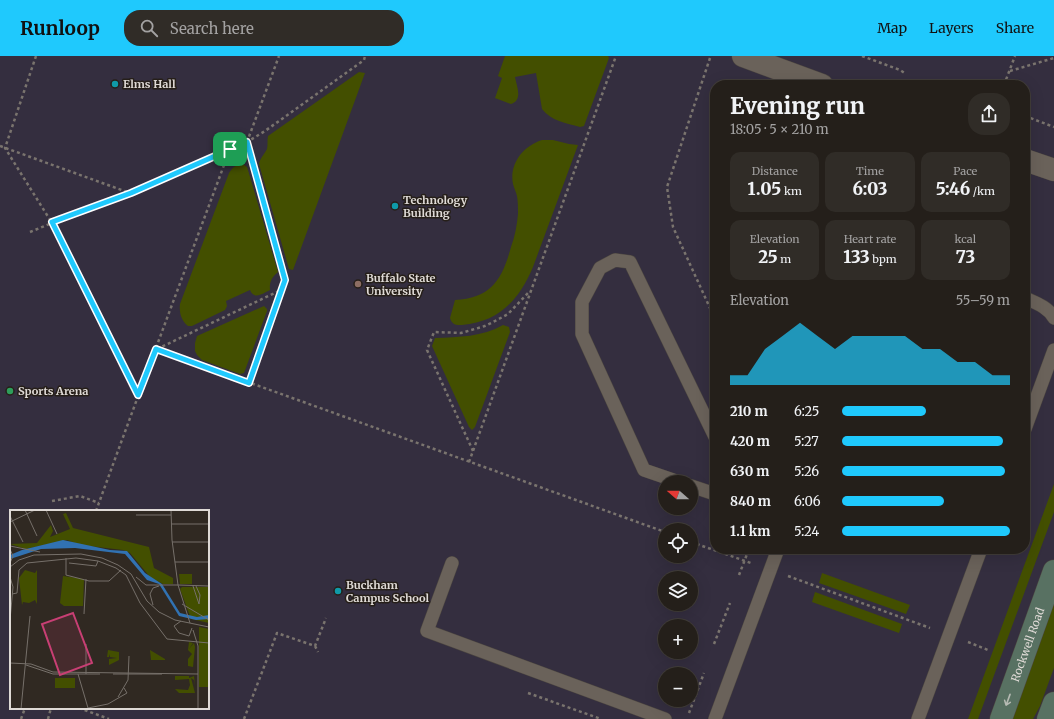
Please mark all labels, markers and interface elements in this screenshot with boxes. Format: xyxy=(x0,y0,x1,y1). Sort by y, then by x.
search box xyxy=(124,10,404,46)
text: Runloop xyxy=(20,16,100,40)
icon: search xyxy=(138,17,160,39)
text: Search here xyxy=(170,19,254,38)
text: Map xyxy=(877,19,907,37)
text: Layers xyxy=(929,19,974,37)
text: Share xyxy=(996,19,1034,37)
place label: Elms Hall xyxy=(123,77,176,91)
marker: Elms Hall xyxy=(110,79,120,89)
text: Evening run xyxy=(730,92,865,120)
button: share xyxy=(968,93,1010,135)
text: 18:05 · 5 × 210 m xyxy=(730,121,829,138)
pin xyxy=(213,132,247,166)
icon: arrive xyxy=(219,138,241,160)
text: Distance xyxy=(752,164,798,178)
text: Time xyxy=(856,164,884,178)
text: Pace xyxy=(953,164,977,178)
text: 1.05 xyxy=(748,178,781,200)
text: 6:03 xyxy=(853,178,887,200)
text: 5:46 xyxy=(936,178,970,200)
text: km xyxy=(781,184,802,198)
text: /km xyxy=(970,184,995,198)
place label: Technology Building xyxy=(403,193,468,220)
marker: Technology Building xyxy=(390,201,400,211)
text: Elevation xyxy=(750,232,800,246)
text: Heart rate xyxy=(844,232,896,246)
text: kcal xyxy=(955,232,976,246)
text: 25 xyxy=(758,246,778,268)
text: 133 xyxy=(843,246,870,268)
text: 73 xyxy=(955,246,975,268)
text: m xyxy=(778,252,791,266)
text: bpm xyxy=(870,252,897,266)
place label: Buffalo State University xyxy=(366,271,436,298)
marker: Buffalo State University xyxy=(353,279,363,289)
text: Elevation xyxy=(730,292,789,309)
text: 55–59 m xyxy=(956,292,1010,309)
place label: Sports Arena xyxy=(18,384,88,398)
marker: Sports Arena xyxy=(5,386,15,396)
text: 210 m xyxy=(730,403,768,420)
text: 6:25 xyxy=(794,403,819,420)
text: 420 m xyxy=(730,433,770,450)
text: 5:27 xyxy=(794,433,819,450)
text: 630 m xyxy=(730,463,769,480)
text: 5:26 xyxy=(794,463,819,480)
north arrow xyxy=(658,475,698,515)
map controls xyxy=(658,475,698,707)
text: 840 m xyxy=(730,493,771,510)
text: 6:06 xyxy=(794,493,821,510)
inset map xyxy=(10,510,209,709)
button: locate xyxy=(658,523,698,563)
text: 1.1 km xyxy=(730,523,770,540)
text: 5:24 xyxy=(794,523,819,540)
button: layers xyxy=(658,571,698,611)
place label: Buckham Campus School xyxy=(346,578,430,605)
marker: Buckham Campus School xyxy=(333,586,343,596)
street label: Rockwell Road xyxy=(1008,605,1047,684)
button: + xyxy=(658,619,698,659)
button: − xyxy=(658,667,698,707)
one-way arrow xyxy=(1003,694,1011,706)

